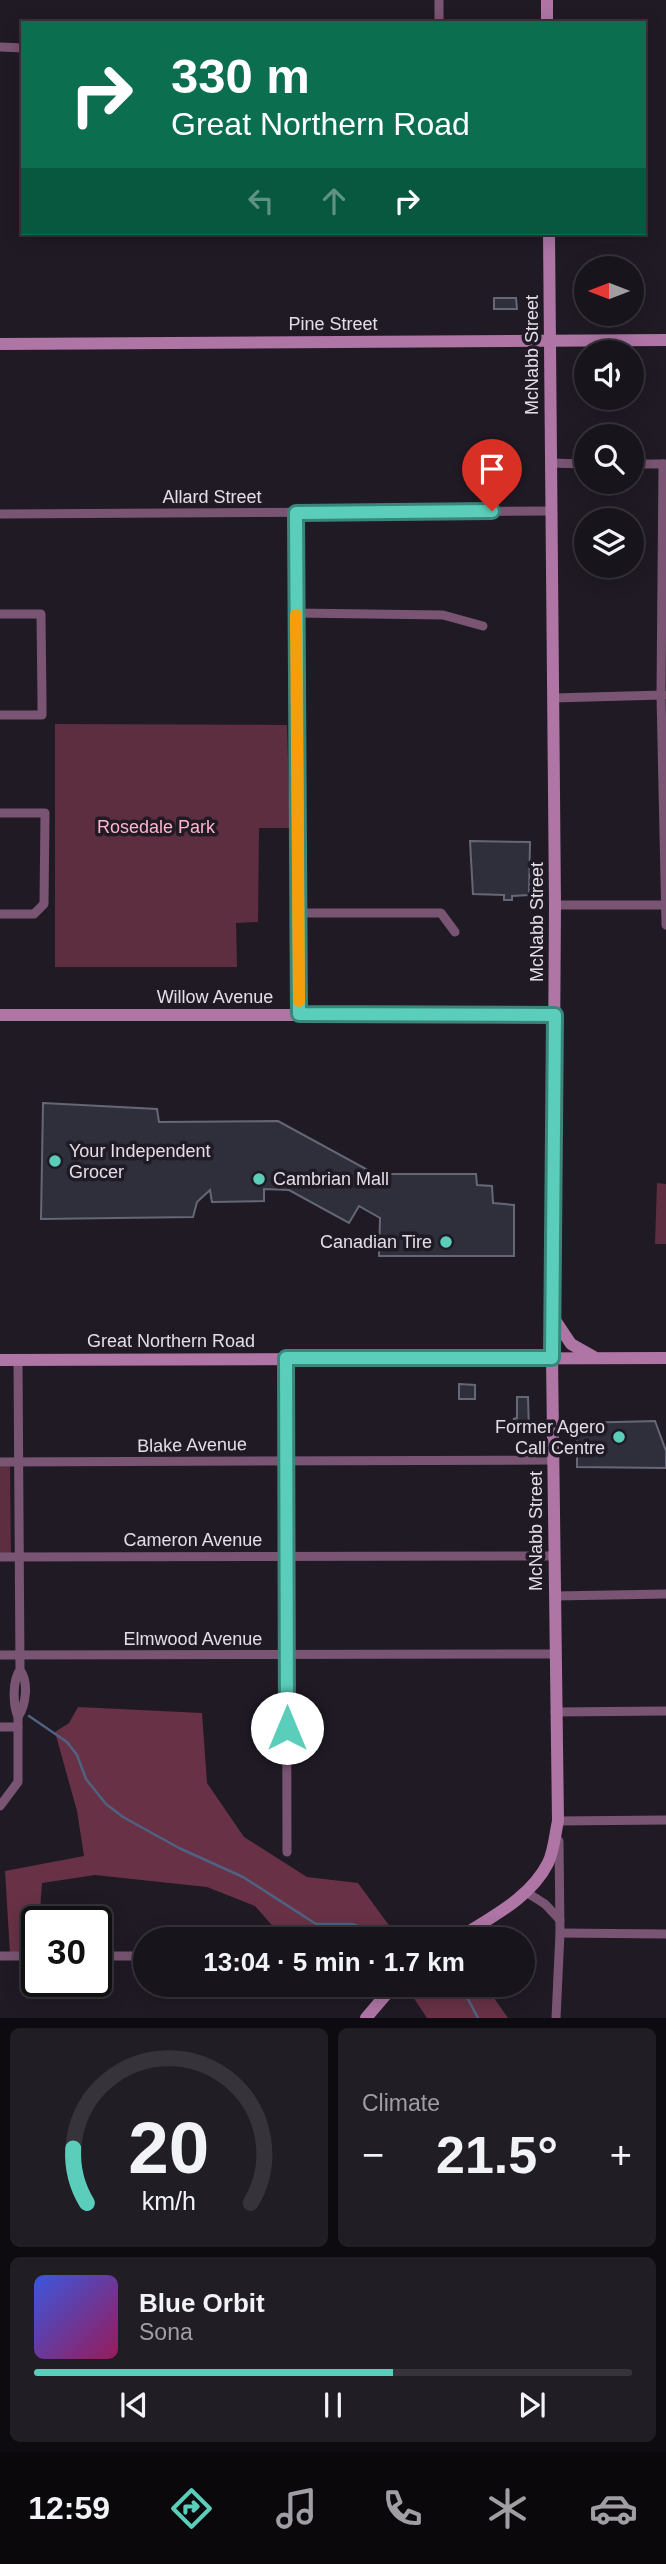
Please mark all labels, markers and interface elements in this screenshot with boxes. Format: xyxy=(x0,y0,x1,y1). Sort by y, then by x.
icon: right xyxy=(56,49,147,140)
text: 330 m xyxy=(171,49,310,103)
text: Great Northern Road xyxy=(171,106,470,142)
icon: left xyxy=(242,182,280,220)
icon: ahead xyxy=(315,182,353,220)
icon: right xyxy=(388,182,426,220)
north arrow xyxy=(574,256,644,326)
map controls xyxy=(574,256,644,578)
street label: McNabb Street xyxy=(522,295,542,415)
street label: Pine Street xyxy=(288,314,378,334)
button: sound xyxy=(574,340,644,410)
button: search xyxy=(574,424,644,494)
pin xyxy=(462,439,522,511)
icon: arrive xyxy=(473,450,511,488)
street label: Allard Street xyxy=(162,487,262,507)
button: layers xyxy=(574,508,644,578)
park label: Rosedale Park xyxy=(97,817,216,837)
street label: McNabb Street xyxy=(527,862,547,982)
street label: Willow Avenue xyxy=(157,987,273,1007)
place label: Your Independent Grocer xyxy=(69,1141,210,1182)
marker: Your Independent Grocer xyxy=(47,1153,63,1169)
place label: Cambrian Mall xyxy=(273,1169,389,1189)
marker: Cambrian Mall xyxy=(251,1171,267,1187)
place label: Canadian Tire xyxy=(320,1232,432,1252)
marker: Canadian Tire xyxy=(438,1234,454,1250)
street label: Great Northern Road xyxy=(87,1331,255,1351)
place label: Former Agero Call Centre xyxy=(495,1417,605,1458)
marker: Former Agero Call Centre xyxy=(611,1429,627,1445)
street label: Blake Avenue xyxy=(137,1434,247,1456)
street label: McNabb Street xyxy=(526,1471,546,1591)
street label: Cameron Avenue xyxy=(124,1530,262,1550)
street label: Elmwood Avenue xyxy=(124,1629,262,1649)
position arrow xyxy=(250,1691,324,1765)
speed limit sign: 30 xyxy=(21,1906,112,1997)
text: 13:04 · 5 min · 1.7 km xyxy=(203,1947,465,1977)
text: Climate xyxy=(362,2090,440,2116)
text: 20 xyxy=(129,2108,209,2189)
text: 21.5° xyxy=(436,2126,558,2184)
text: − xyxy=(362,2134,384,2176)
text: + xyxy=(610,2134,632,2176)
text: km/h xyxy=(142,2187,196,2215)
text: Blue Orbit xyxy=(139,2288,265,2318)
text: Sona xyxy=(139,2319,193,2345)
icon: previous xyxy=(115,2386,153,2424)
icon: pause xyxy=(314,2386,352,2424)
icon: next xyxy=(513,2386,551,2424)
icon: directions xyxy=(167,2484,216,2533)
icon: music xyxy=(272,2484,321,2533)
icon: phone xyxy=(378,2484,427,2533)
icon: climate xyxy=(483,2484,532,2533)
icon: car xyxy=(589,2484,638,2533)
text: 12:59 xyxy=(28,2490,110,2526)

